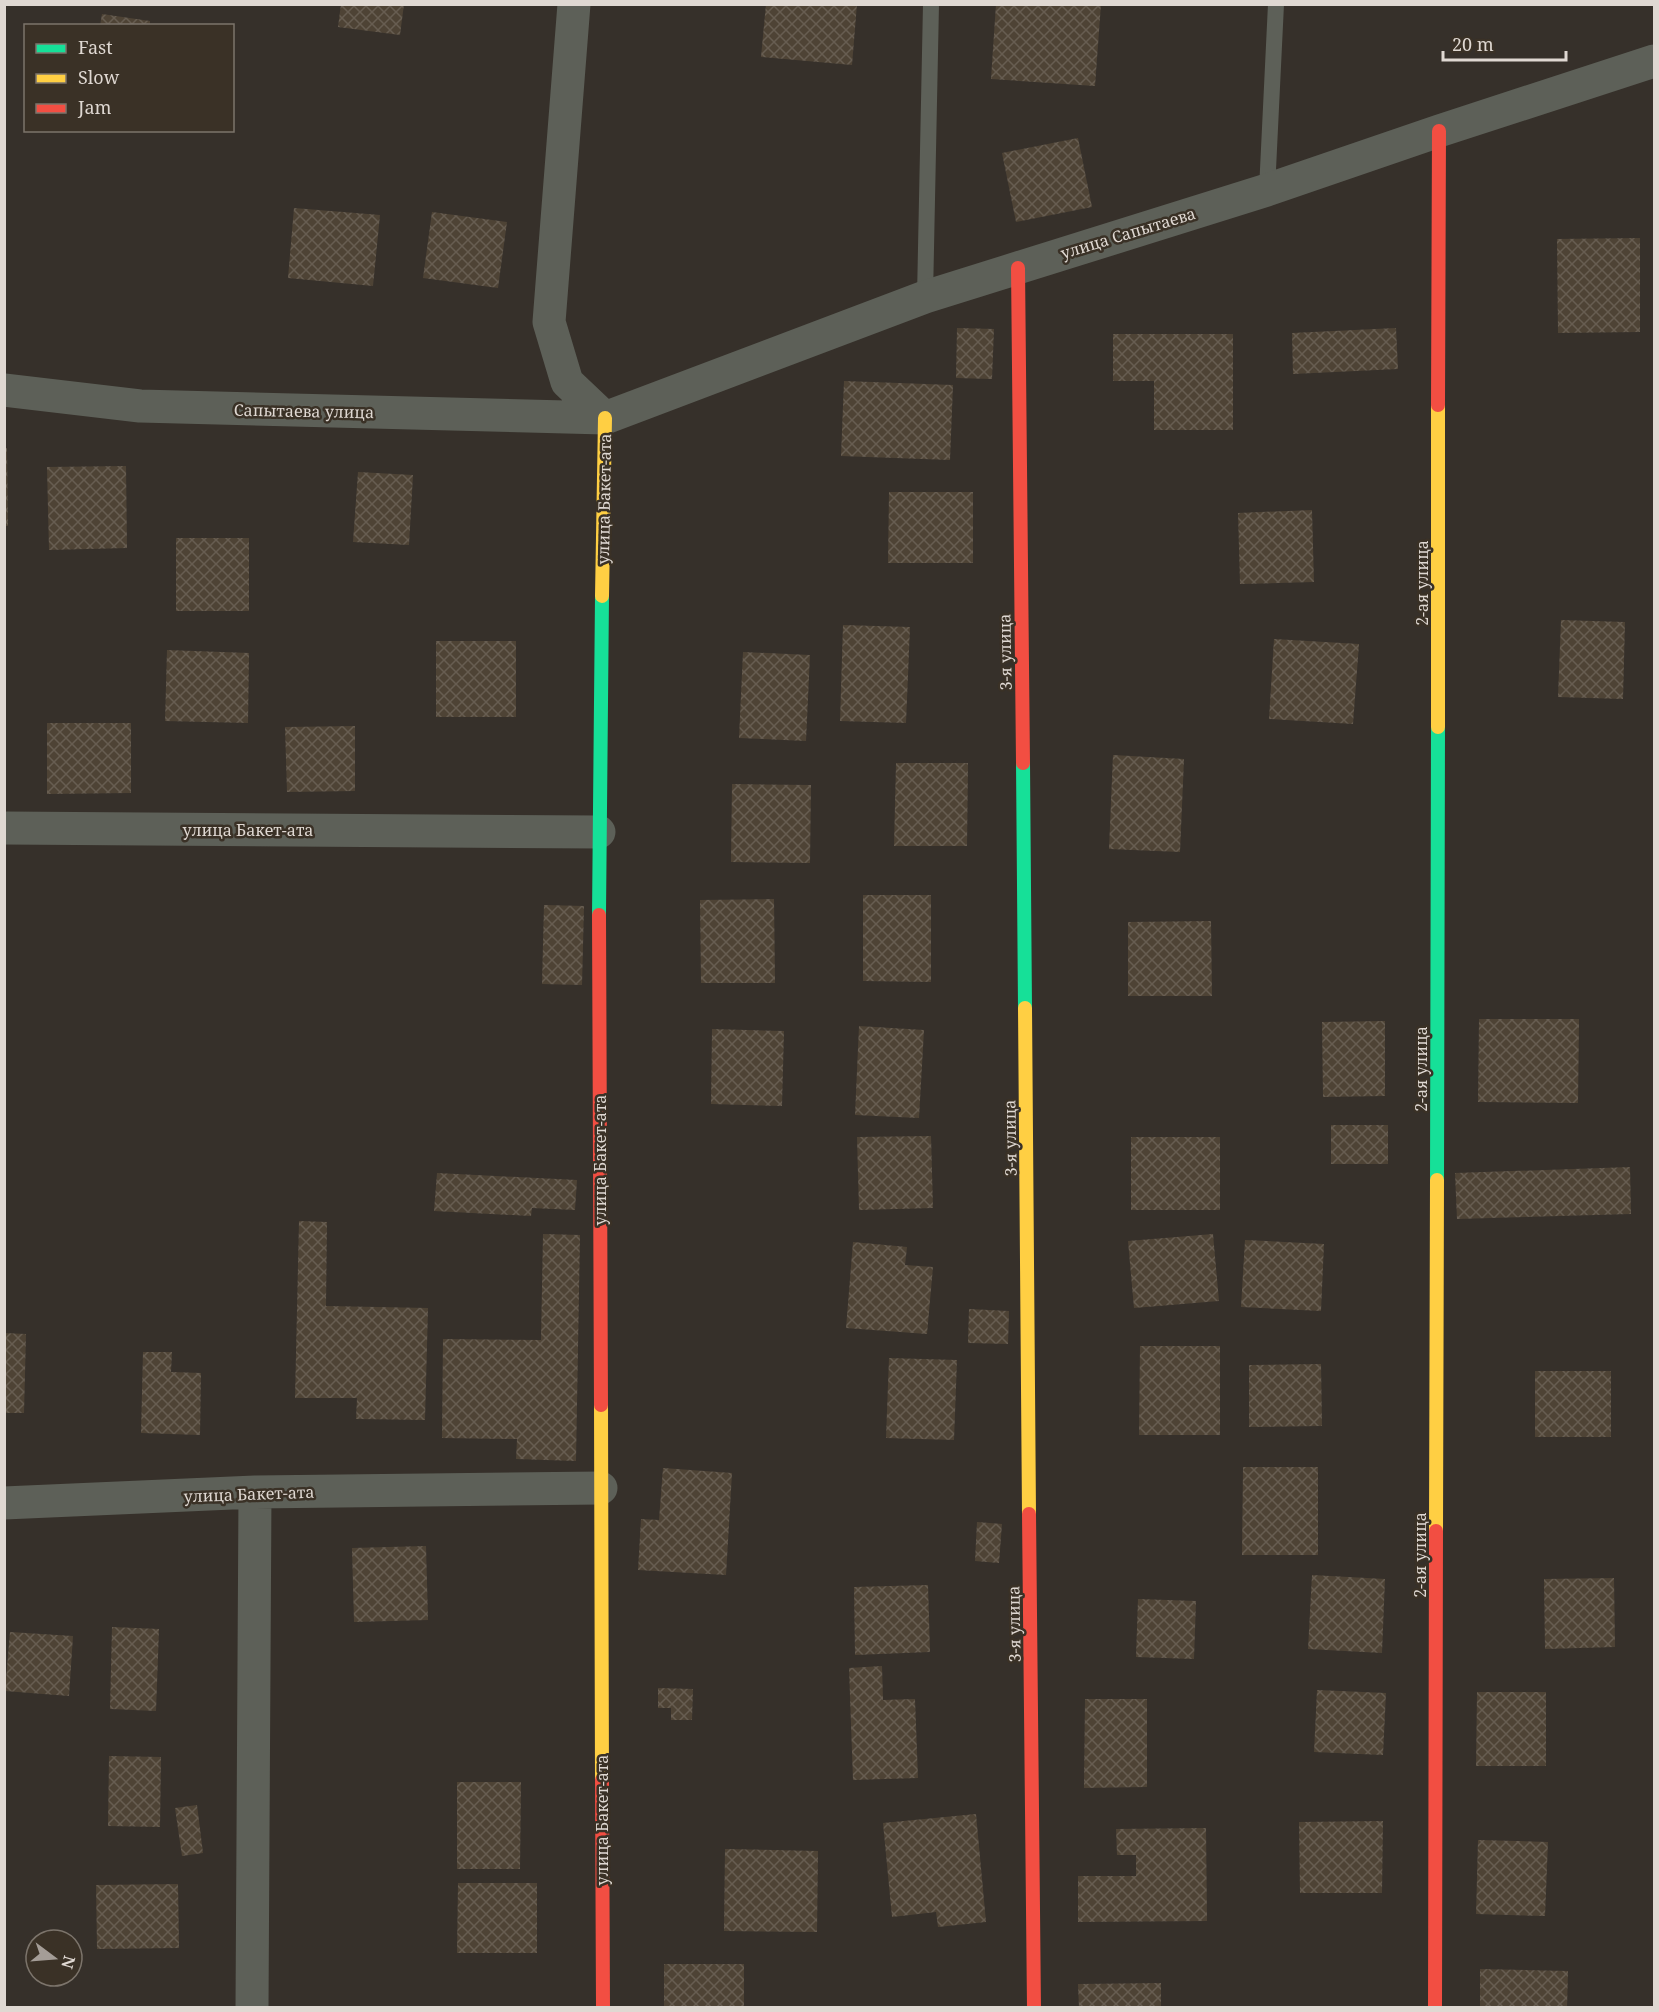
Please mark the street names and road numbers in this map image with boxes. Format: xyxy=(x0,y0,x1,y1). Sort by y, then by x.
street label: улица Сапытаева xyxy=(1058,202,1198,264)
street label: Сапытаева улица xyxy=(234,399,374,423)
street label: улица Бакет-ата xyxy=(592,433,616,565)
street label: 2-ая улица xyxy=(1411,540,1433,626)
street label: 3-я улица xyxy=(993,614,1017,690)
street label: улица Бакет-ата xyxy=(183,819,313,841)
street label: 2-ая улица xyxy=(1410,1026,1432,1112)
street label: улица Бакет-ата xyxy=(589,1095,611,1225)
street label: 3-я улица xyxy=(998,1100,1022,1176)
street label: улица Бакет-ата xyxy=(183,1481,315,1507)
street label: 2-ая улица xyxy=(1409,1512,1431,1598)
street label: 3-я улица xyxy=(1002,1586,1026,1662)
street label: улица Бакет-ата xyxy=(591,1755,613,1885)

